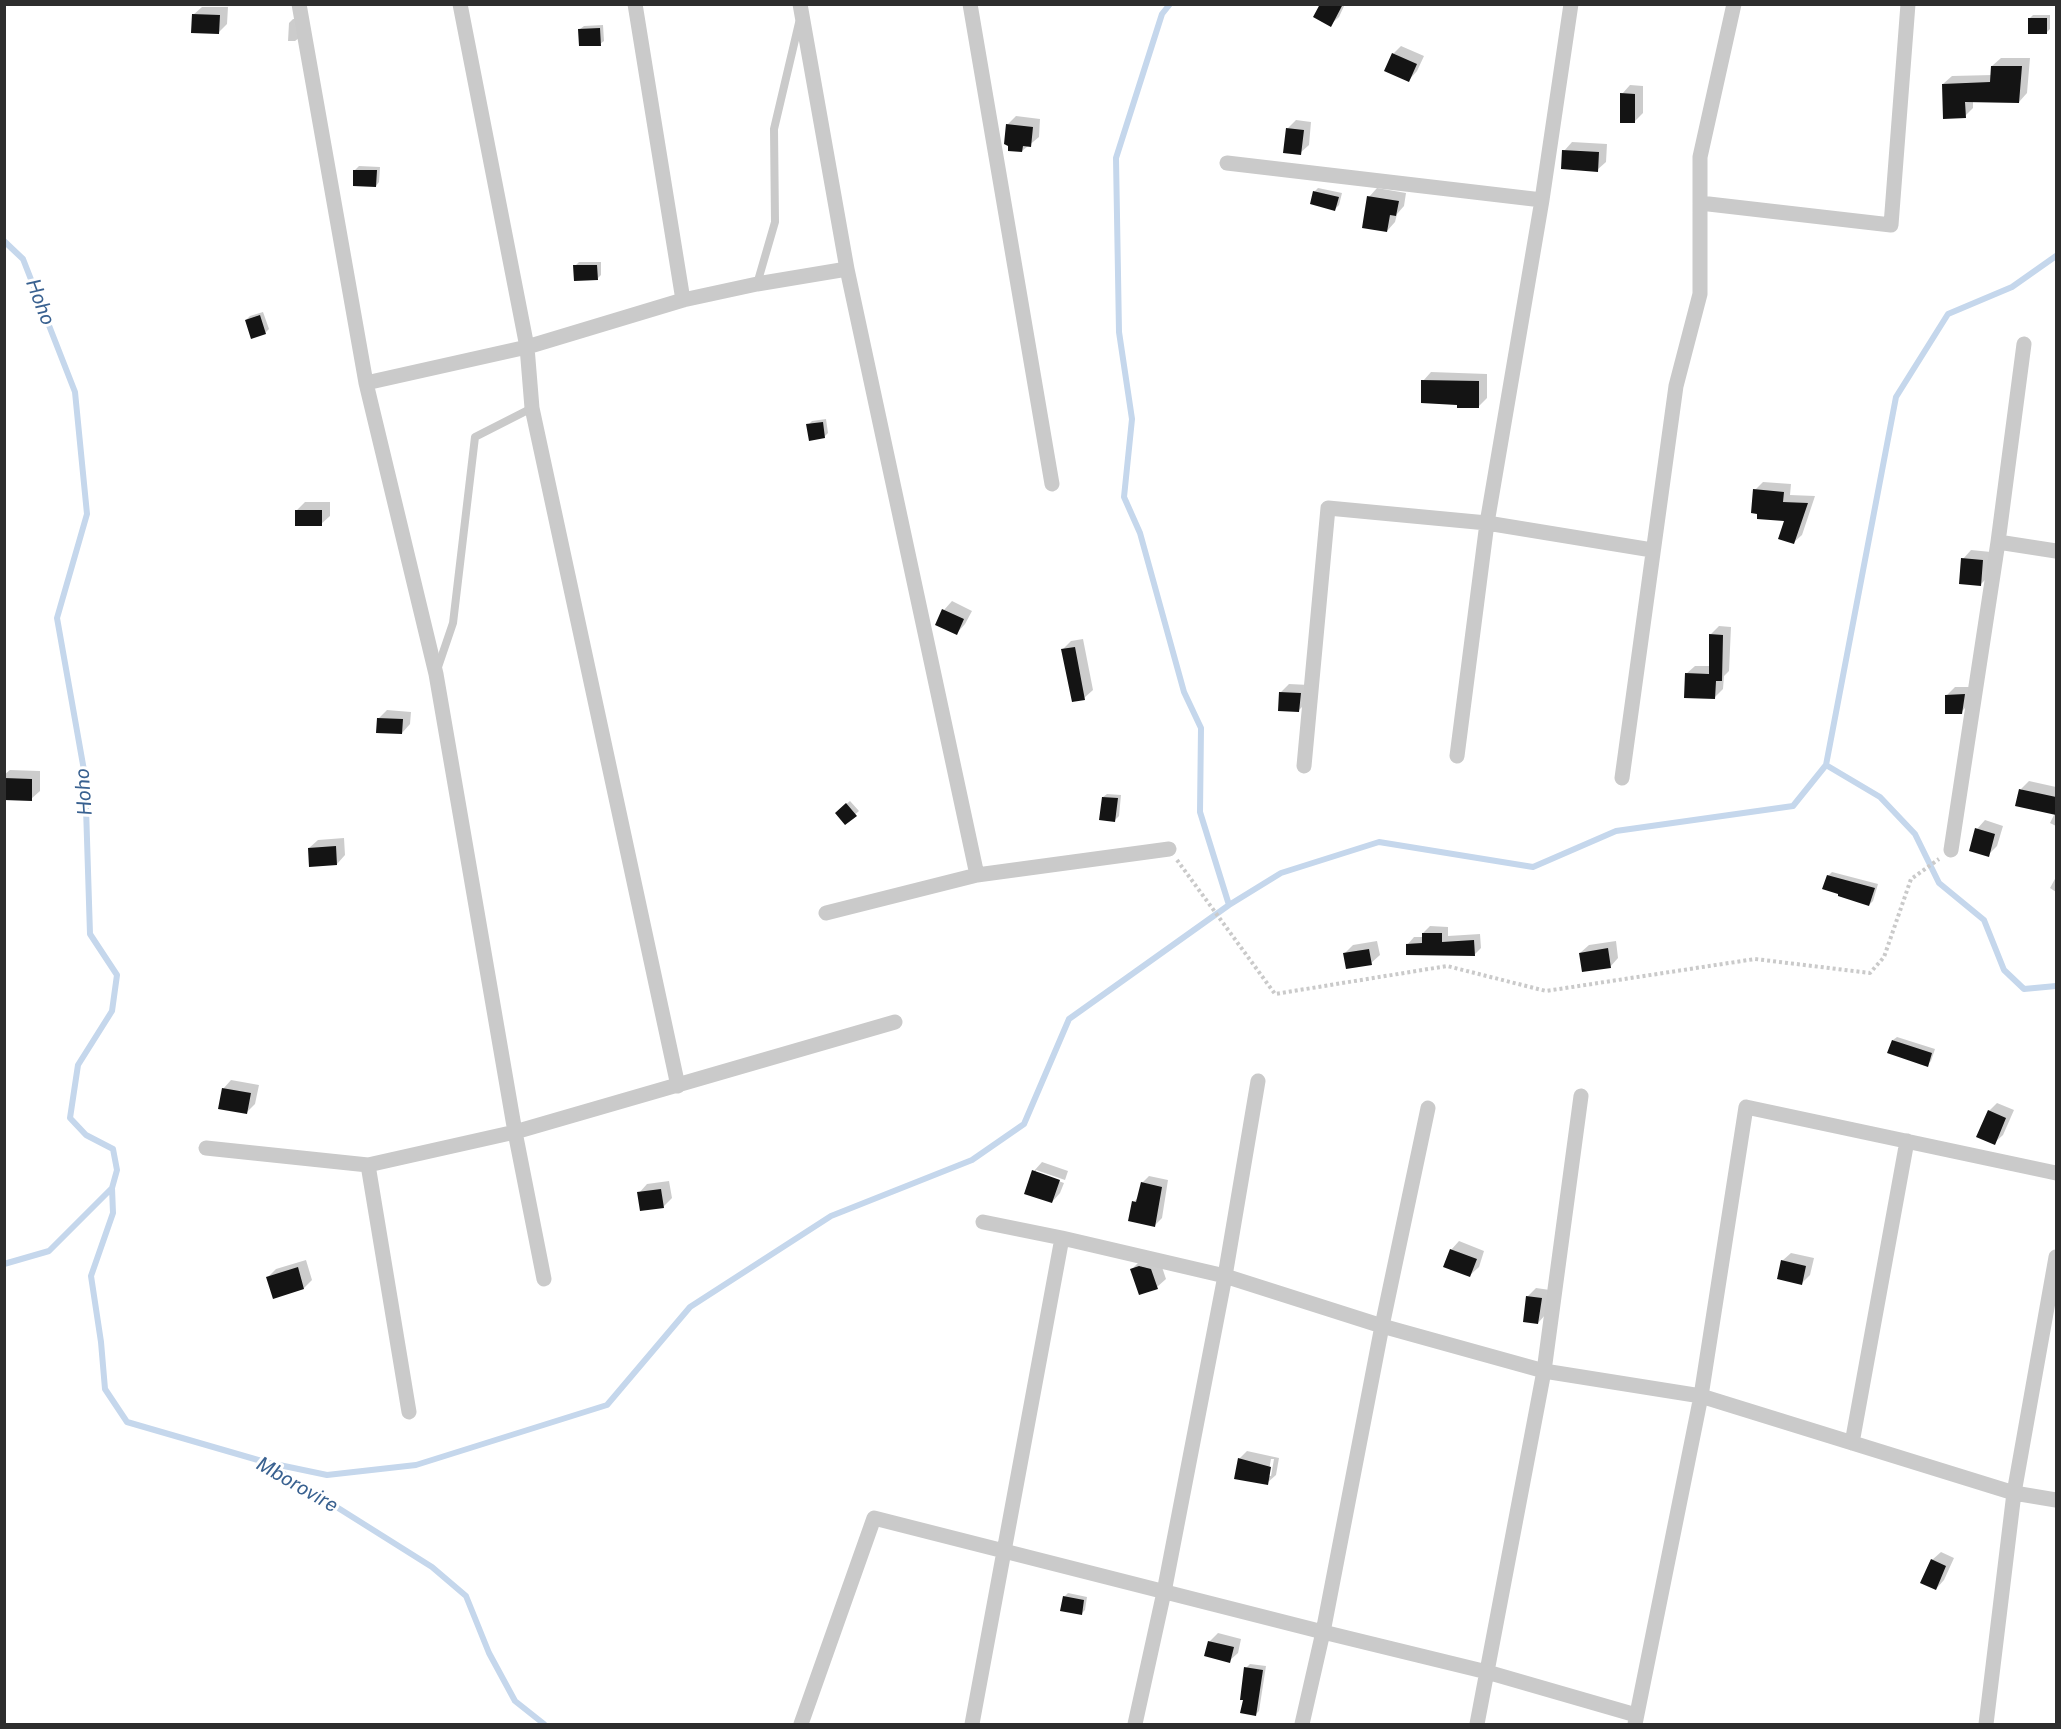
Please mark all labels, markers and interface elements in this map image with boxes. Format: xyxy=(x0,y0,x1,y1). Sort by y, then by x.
water label: Hoho xyxy=(20,275,60,329)
water label: Hoho xyxy=(70,767,98,817)
water label: Mborovire xyxy=(252,1452,342,1518)

